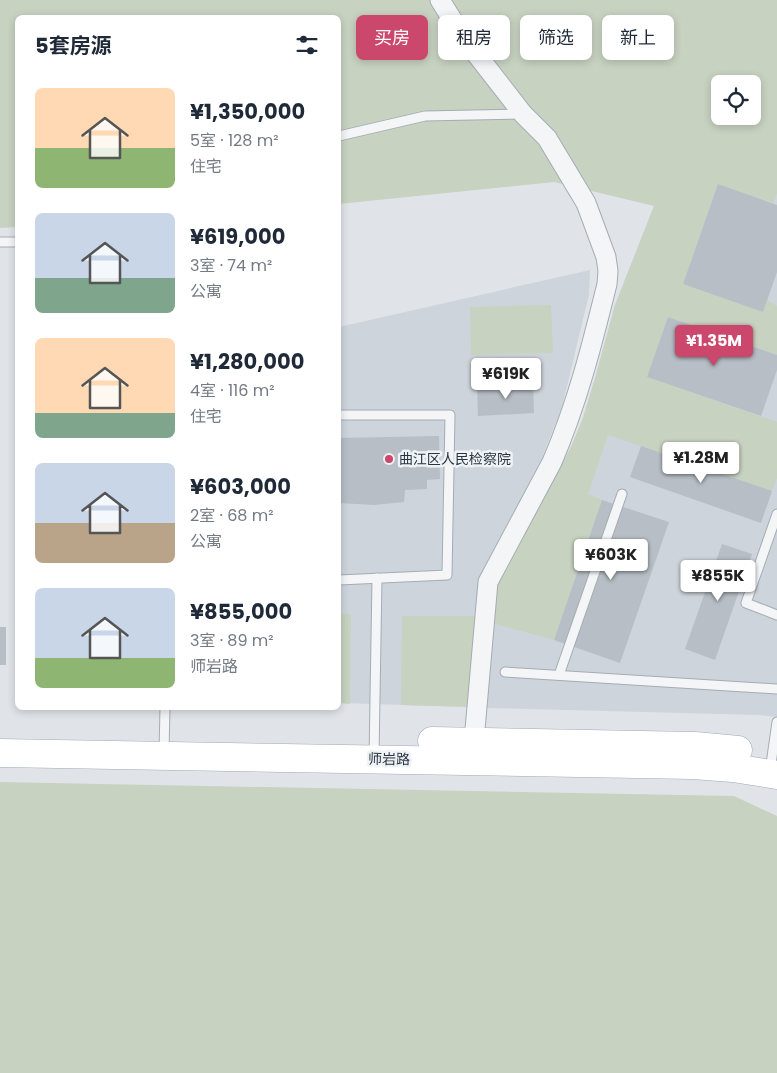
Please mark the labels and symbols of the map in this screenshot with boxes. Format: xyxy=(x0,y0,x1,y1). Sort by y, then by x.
pin: ¥1.35M xyxy=(673,324,755,367)
pin: ¥619K xyxy=(471,358,541,400)
pin: ¥1.28M xyxy=(660,442,742,484)
place label: 曲江区人民检察院 xyxy=(399,449,511,469)
marker: 曲江区人民检察院 xyxy=(383,453,395,465)
pin: ¥603K xyxy=(576,538,646,581)
pin: ¥855K xyxy=(683,560,753,602)
street label: 师岩路 xyxy=(368,749,410,769)

